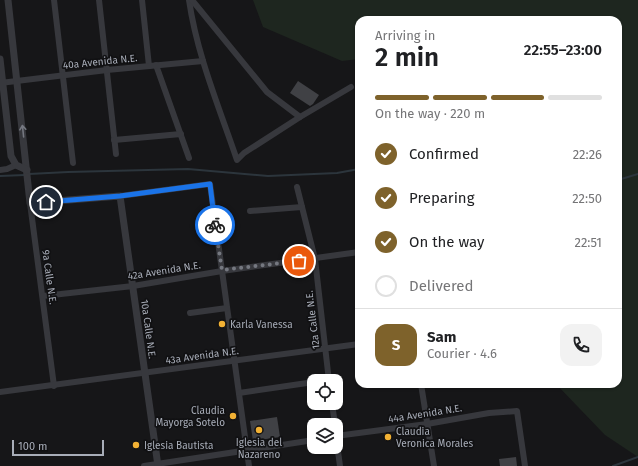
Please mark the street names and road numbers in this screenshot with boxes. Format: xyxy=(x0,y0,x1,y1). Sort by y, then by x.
street label: 40a Avenida N.E. xyxy=(62,52,138,72)
street label: 9a Calle N.E. xyxy=(39,249,59,305)
street label: 42a Avenida N.E. xyxy=(127,259,202,283)
street label: 12a Calle N.E. xyxy=(303,290,323,350)
street label: 10a Calle N.E. xyxy=(138,299,158,360)
street label: 43a Avenida N.E. xyxy=(165,345,240,367)
street label: 44a Avenida N.E. xyxy=(387,402,463,426)

